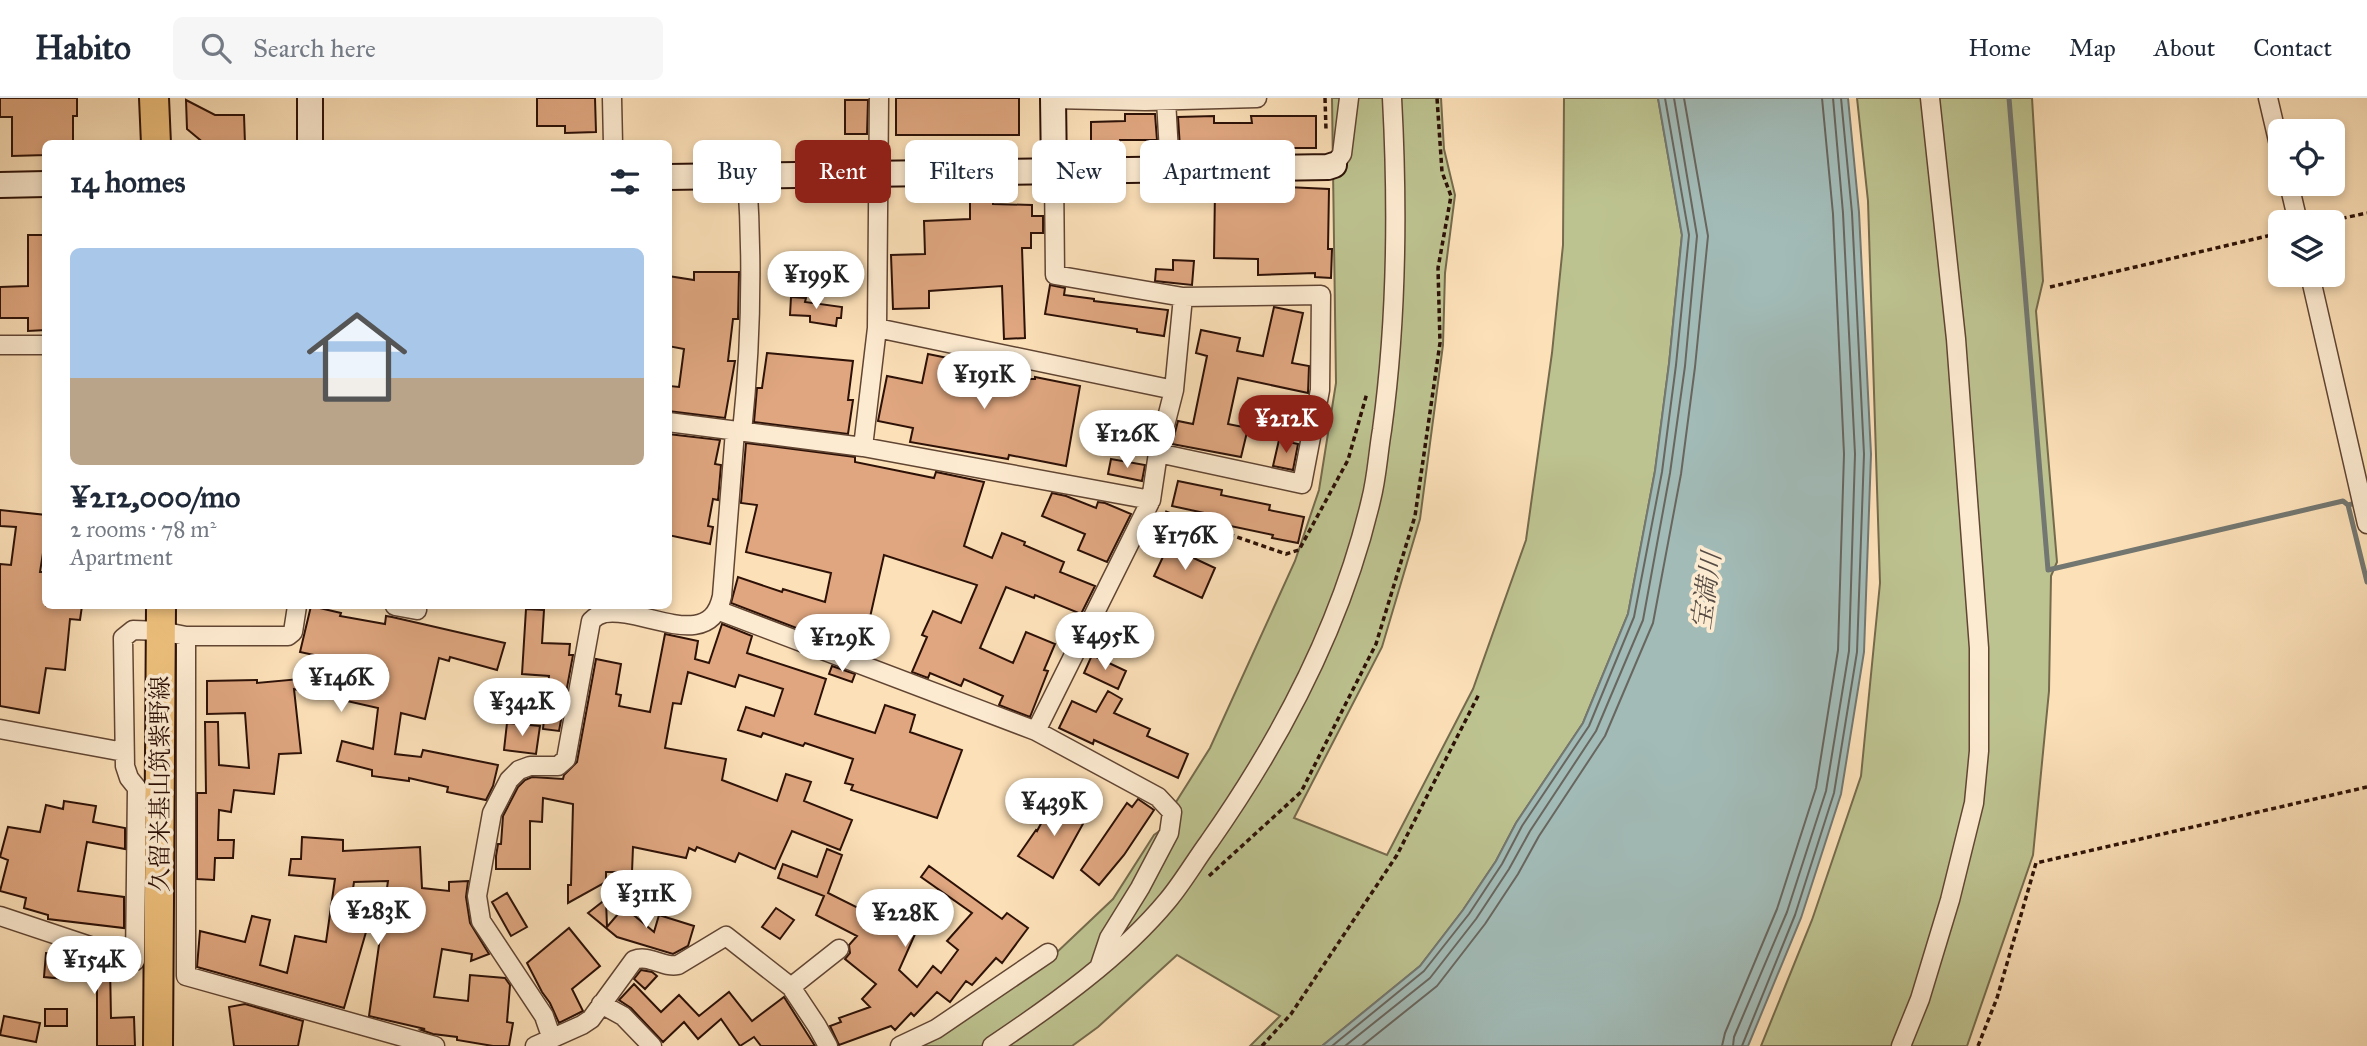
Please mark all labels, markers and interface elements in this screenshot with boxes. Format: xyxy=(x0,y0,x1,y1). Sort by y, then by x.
search box xyxy=(173,17,663,80)
text: Habito xyxy=(35,28,131,68)
icon: search xyxy=(197,29,235,67)
text: Search here xyxy=(253,32,376,64)
text: Home xyxy=(1968,33,2031,63)
text: Map xyxy=(2069,33,2116,63)
text: About xyxy=(2154,33,2215,63)
text: Contact xyxy=(2253,33,2332,63)
map controls xyxy=(2268,119,2345,287)
button: locate xyxy=(2268,119,2345,196)
chip: Buy xyxy=(693,140,781,203)
chip: Rent xyxy=(795,140,891,203)
chip: Filters xyxy=(905,140,1018,203)
chip: New xyxy=(1032,140,1126,203)
chip: Apartment xyxy=(1140,140,1295,203)
icon: filters xyxy=(606,163,644,201)
text: 14 homes xyxy=(70,164,185,200)
button: layers xyxy=(2268,210,2345,287)
pin: ¥199K xyxy=(767,252,865,311)
text: ¥199K xyxy=(783,260,849,288)
icon: home xyxy=(294,294,420,420)
pin: ¥191K xyxy=(935,352,1033,411)
text: ¥191K xyxy=(953,360,1015,388)
pin: ¥212K xyxy=(1237,396,1335,455)
text: ¥212K xyxy=(1254,404,1318,432)
pin: ¥126K xyxy=(1078,410,1176,470)
text: ¥126K xyxy=(1095,419,1159,447)
text: ¥212,000/mo xyxy=(70,479,240,515)
pin: ¥176K xyxy=(1136,512,1234,572)
text: 2 rooms · 78 m² xyxy=(70,515,216,543)
text: ¥176K xyxy=(1153,521,1217,549)
text: Apartment xyxy=(70,543,173,571)
water label: 宝満川 xyxy=(1685,547,1728,632)
pin: ¥495K xyxy=(1056,612,1154,672)
pin: ¥129K xyxy=(793,614,891,674)
text: ¥495K xyxy=(1071,621,1139,649)
text: ¥129K xyxy=(810,623,874,651)
pin: ¥146K xyxy=(292,654,390,714)
text: ¥146K xyxy=(308,663,374,691)
street label: 久留米基山筑紫野線 xyxy=(145,676,175,892)
pin: ¥342K xyxy=(473,678,571,738)
text: ¥342K xyxy=(490,687,554,715)
pin: ¥439K xyxy=(1005,778,1103,838)
text: ¥439K xyxy=(1021,787,1087,815)
pin: ¥311K xyxy=(597,870,695,930)
text: ¥311K xyxy=(617,879,675,907)
pin: ¥283K xyxy=(329,888,427,947)
pin: ¥228K xyxy=(856,890,954,949)
text: ¥283K xyxy=(346,896,410,924)
text: ¥228K xyxy=(872,898,938,926)
pin: ¥154K xyxy=(45,936,143,996)
text: ¥154K xyxy=(62,945,126,973)

